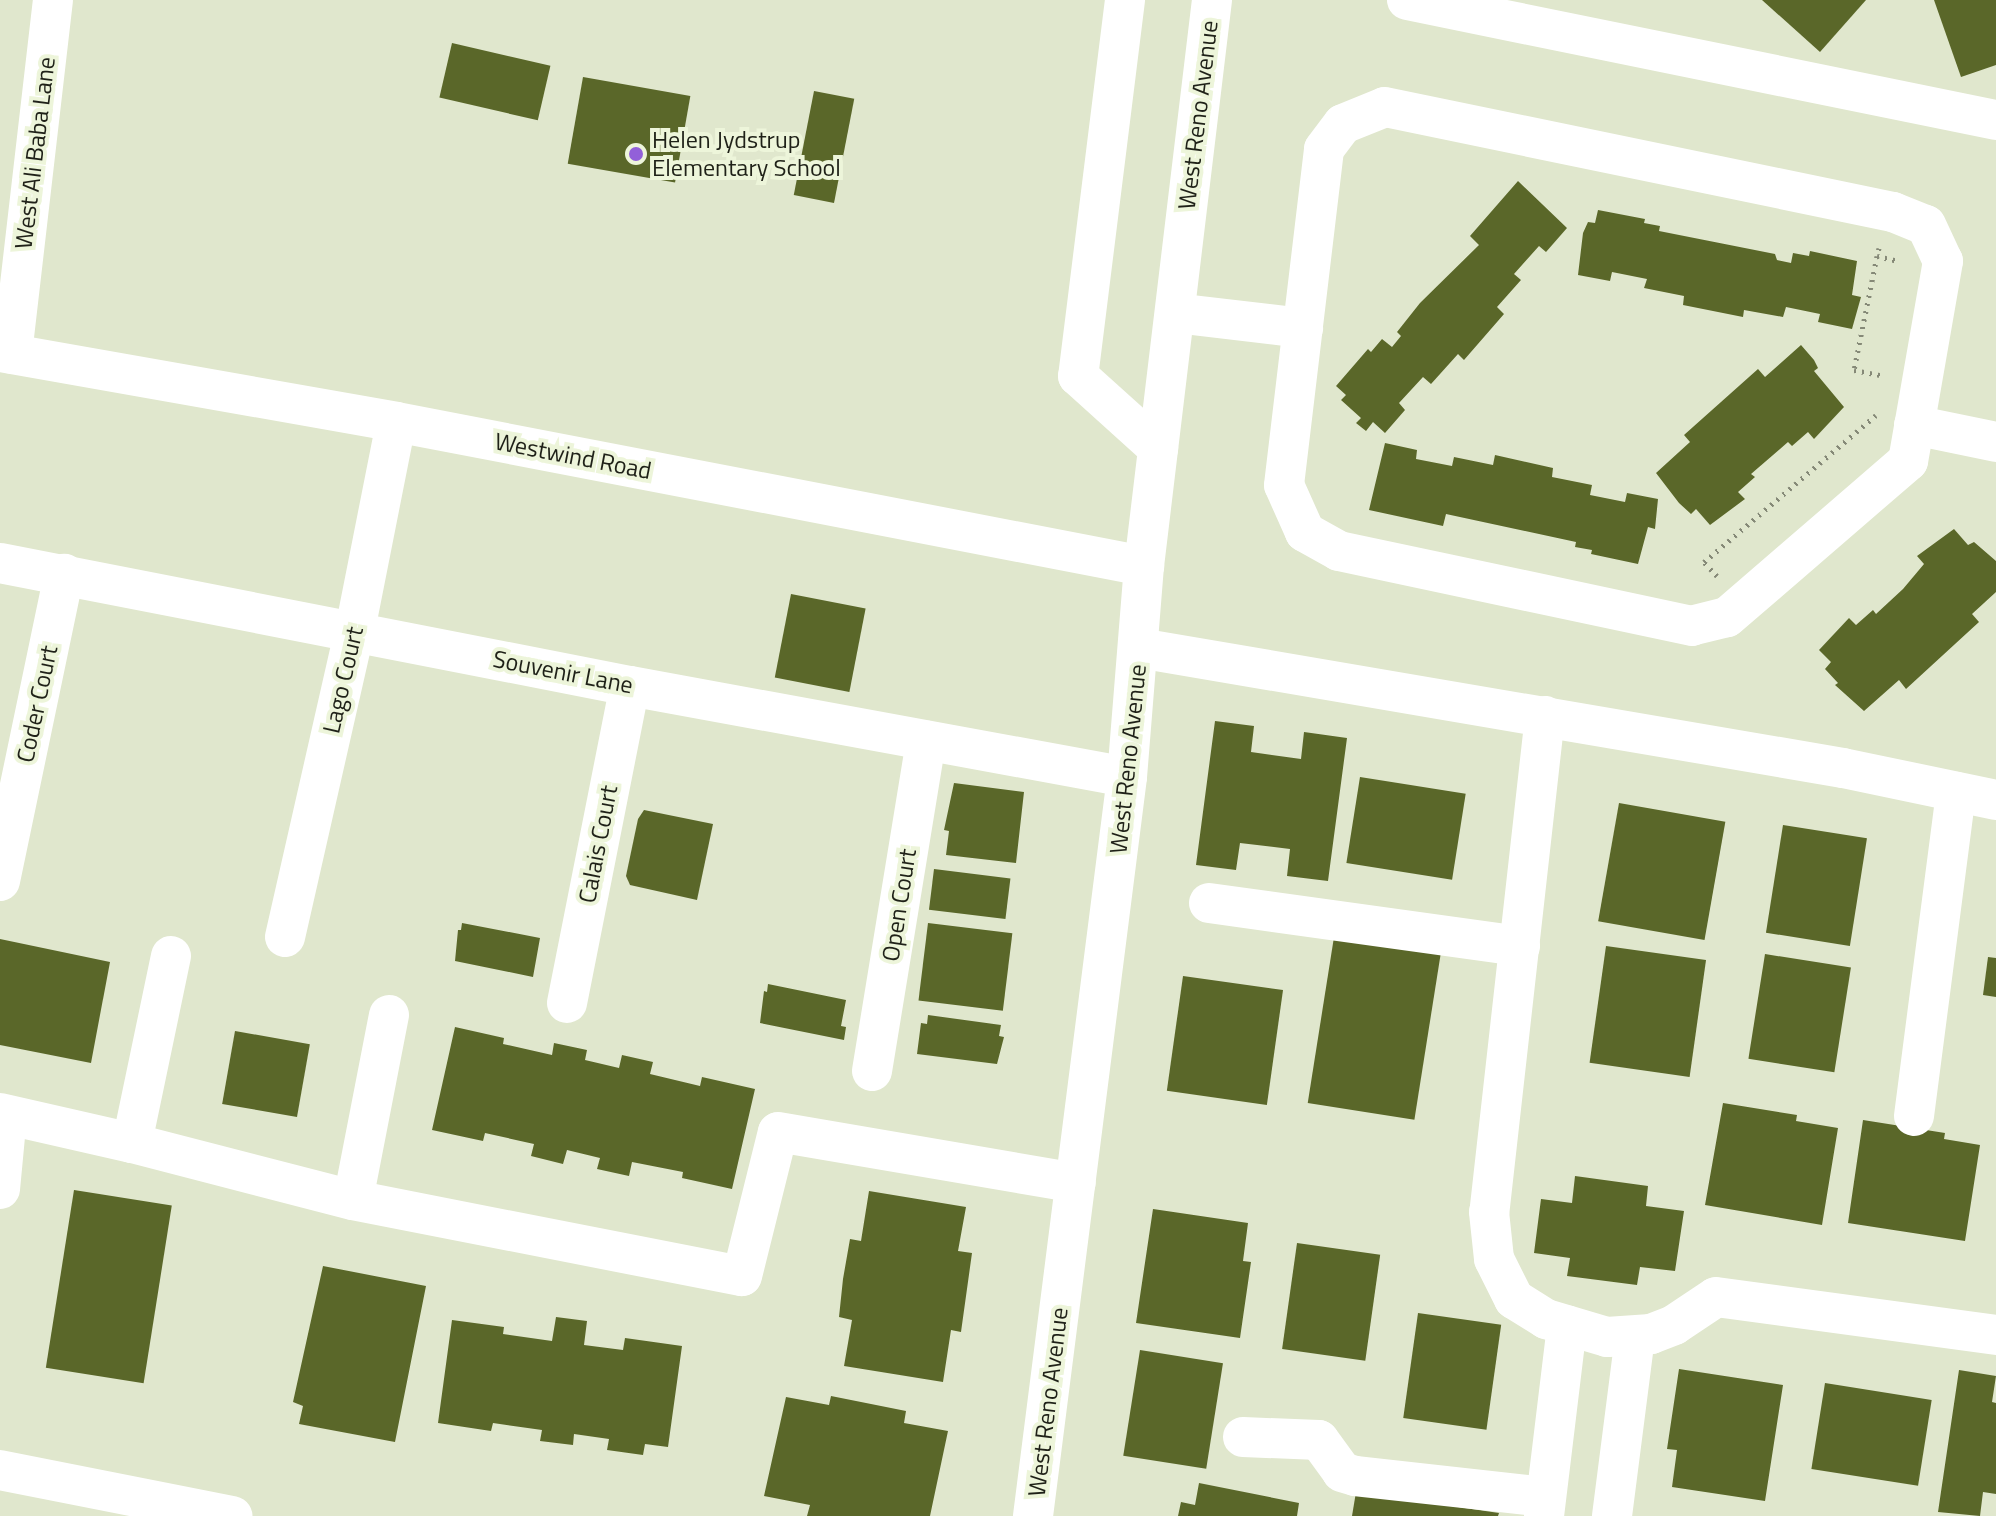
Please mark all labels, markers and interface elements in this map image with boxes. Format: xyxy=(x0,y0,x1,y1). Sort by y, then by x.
street label: West Reno Avenue xyxy=(1172,19,1224,211)
street label: West Ali Baba Lane xyxy=(9,55,61,251)
place label: Helen Jydstrup Elementary School xyxy=(652,126,841,182)
marker: Helen Jydstrup Elementary School xyxy=(627,145,645,163)
street label: Westwind Road xyxy=(492,427,654,485)
street label: Lago Court xyxy=(317,624,369,736)
street label: Coder Court xyxy=(11,643,63,765)
street label: Souvenir Lane xyxy=(490,644,636,700)
street label: West Reno Avenue xyxy=(1104,663,1152,855)
street label: Calais Court xyxy=(572,783,624,905)
street label: Open Court xyxy=(876,847,922,963)
street label: West Reno Avenue xyxy=(1022,1306,1074,1498)

